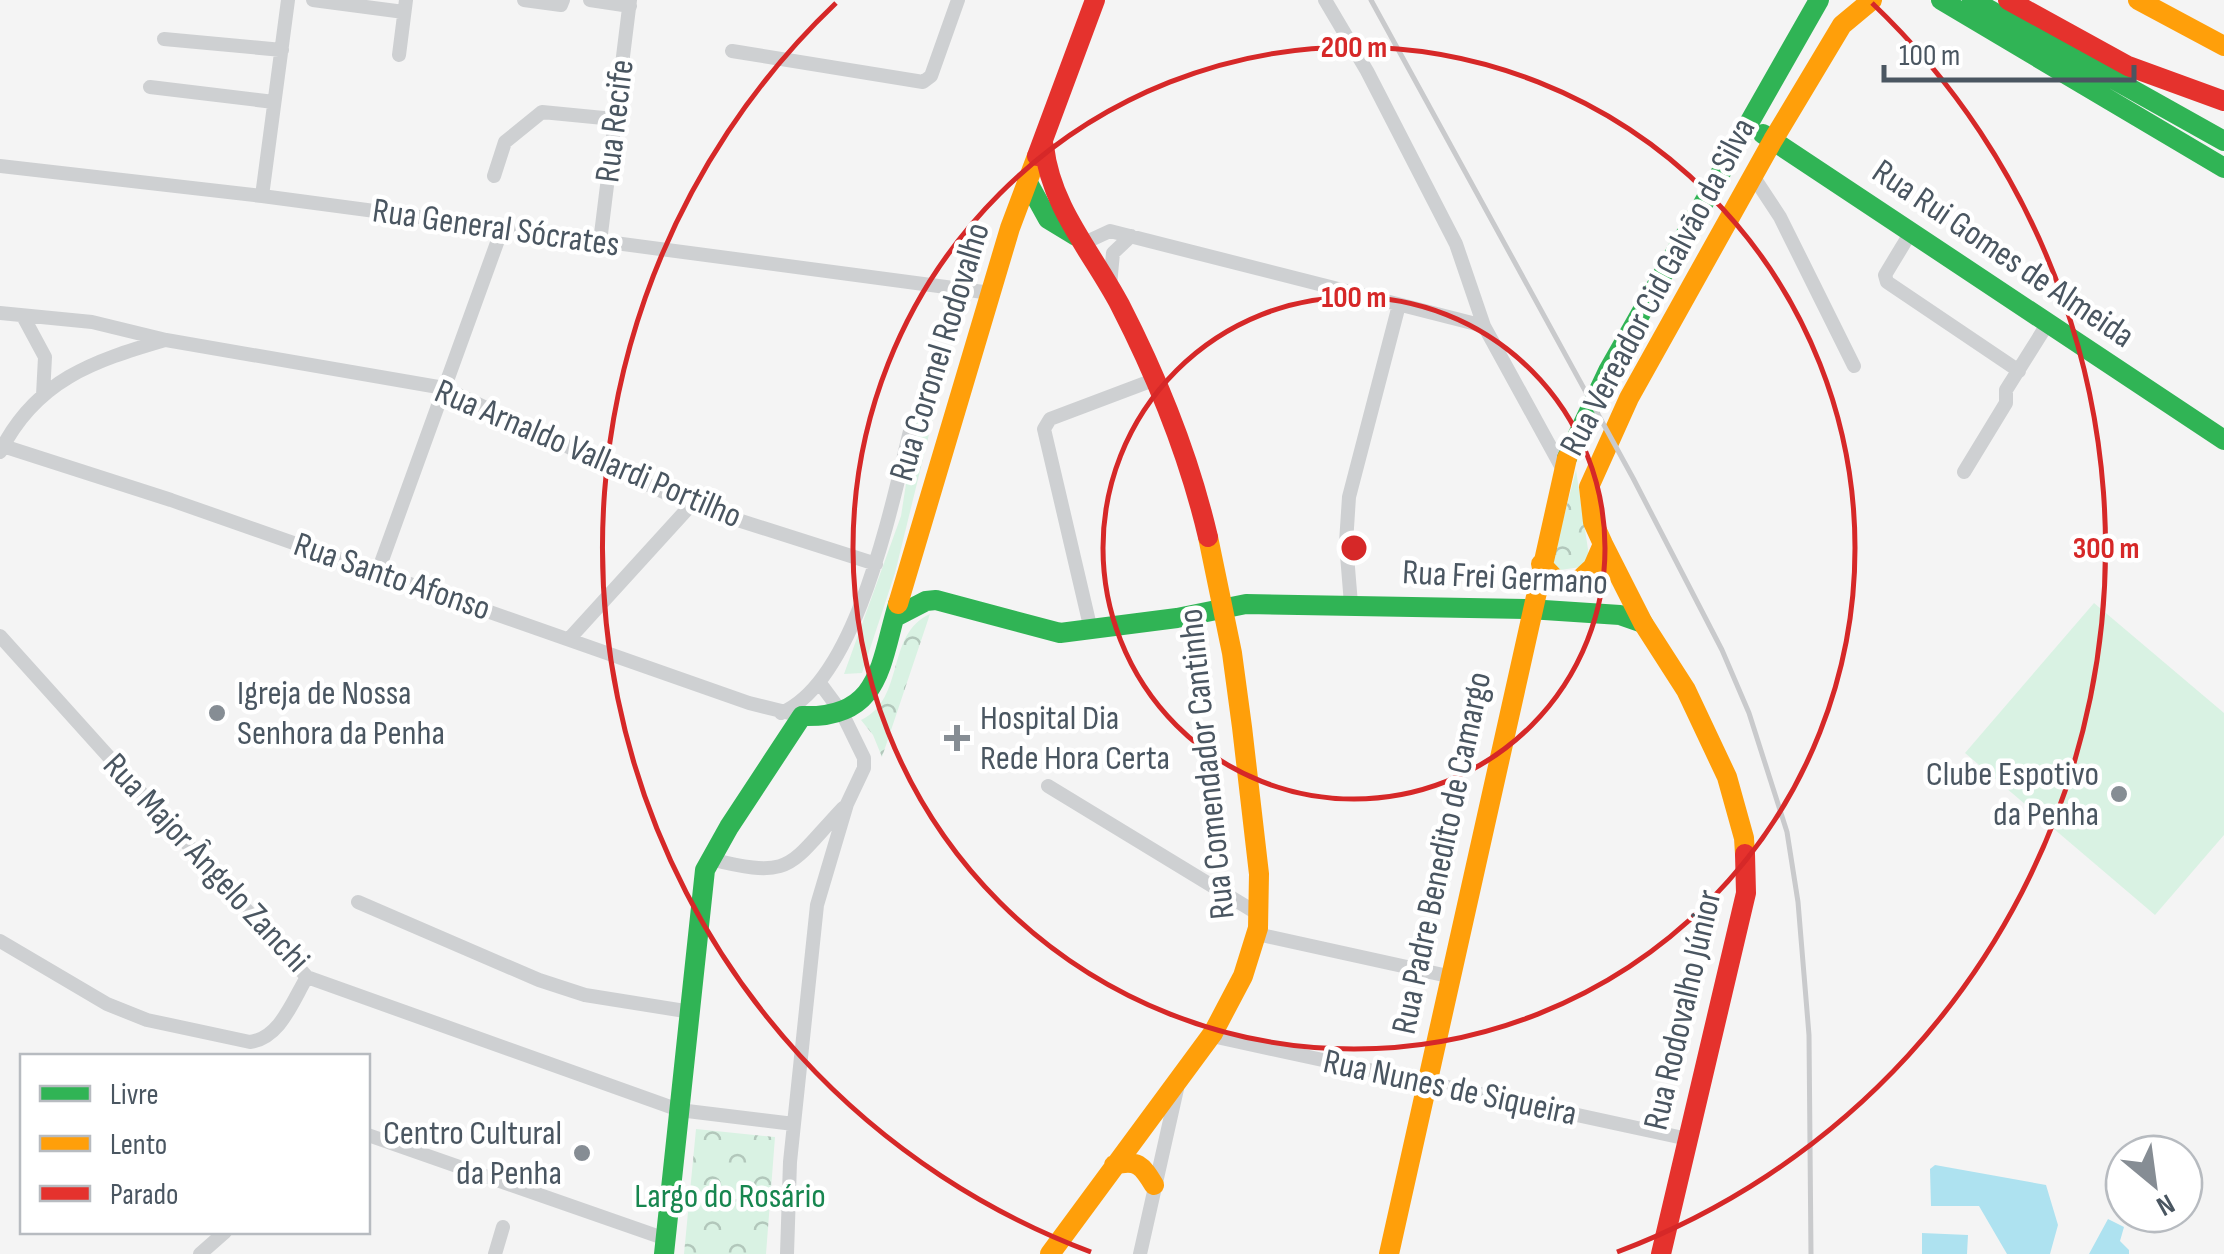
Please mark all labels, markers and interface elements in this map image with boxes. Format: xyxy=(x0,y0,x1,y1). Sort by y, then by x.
scale bar xyxy=(1884,20,2134,82)
text: 200 m xyxy=(1321,30,1387,66)
text: 100 m xyxy=(1899,38,1960,74)
street label: Rua Recife xyxy=(586,57,644,185)
street label: Rua Vereador Cid Galvão da Silva xyxy=(1551,111,1765,463)
street label: Rua Rui Gomes de Almeida xyxy=(1864,150,2142,358)
street label: Rua General Sócrates xyxy=(370,189,622,267)
street label: Rua Coronel Rodovalho xyxy=(880,218,1000,486)
text: 100 m xyxy=(1322,280,1386,316)
street label: Rua Arnaldo Vallardi Portilho xyxy=(428,370,748,538)
street label: Rua Santo Afonso xyxy=(288,523,496,631)
centre of rings xyxy=(1336,530,1372,566)
text: 300 m xyxy=(2073,531,2139,567)
street label: Rua Frei Germano xyxy=(1401,551,1609,605)
street label: Rua Comendador Cantinho xyxy=(1169,607,1245,921)
street label: Rua Padre Benedito de Camargo xyxy=(1383,668,1501,1038)
place label: Igreja de Nossa Senhora da Penha xyxy=(237,672,445,755)
place label: Hospital Dia Rede Hora Certa xyxy=(980,697,1170,780)
marker: Igreja de Nossa Senhora da Penha xyxy=(206,702,228,724)
marker: Hospital Dia Rede Hora Certa xyxy=(944,725,970,751)
street label: Rua Major Ângelo Zanchi xyxy=(94,745,318,981)
place label: Clube Espotivo da Penha xyxy=(1926,753,2099,836)
marker: Clube Espotivo da Penha xyxy=(2108,783,2130,805)
street label: Rua Rodovalho Júnior xyxy=(1635,886,1731,1134)
street label: Rua Nunes de Siqueira xyxy=(1319,1040,1581,1136)
legend xyxy=(20,1054,370,1234)
text: Livre xyxy=(110,1077,158,1113)
place label: Centro Cultural da Penha xyxy=(383,1112,562,1195)
text: Lento xyxy=(110,1127,167,1163)
north arrow xyxy=(2104,1134,2204,1234)
marker: Centro Cultural da Penha xyxy=(571,1142,593,1164)
park label: Largo do Rosário xyxy=(634,1175,826,1218)
text: Parado xyxy=(110,1177,178,1213)
text: N xyxy=(2151,1186,2180,1223)

